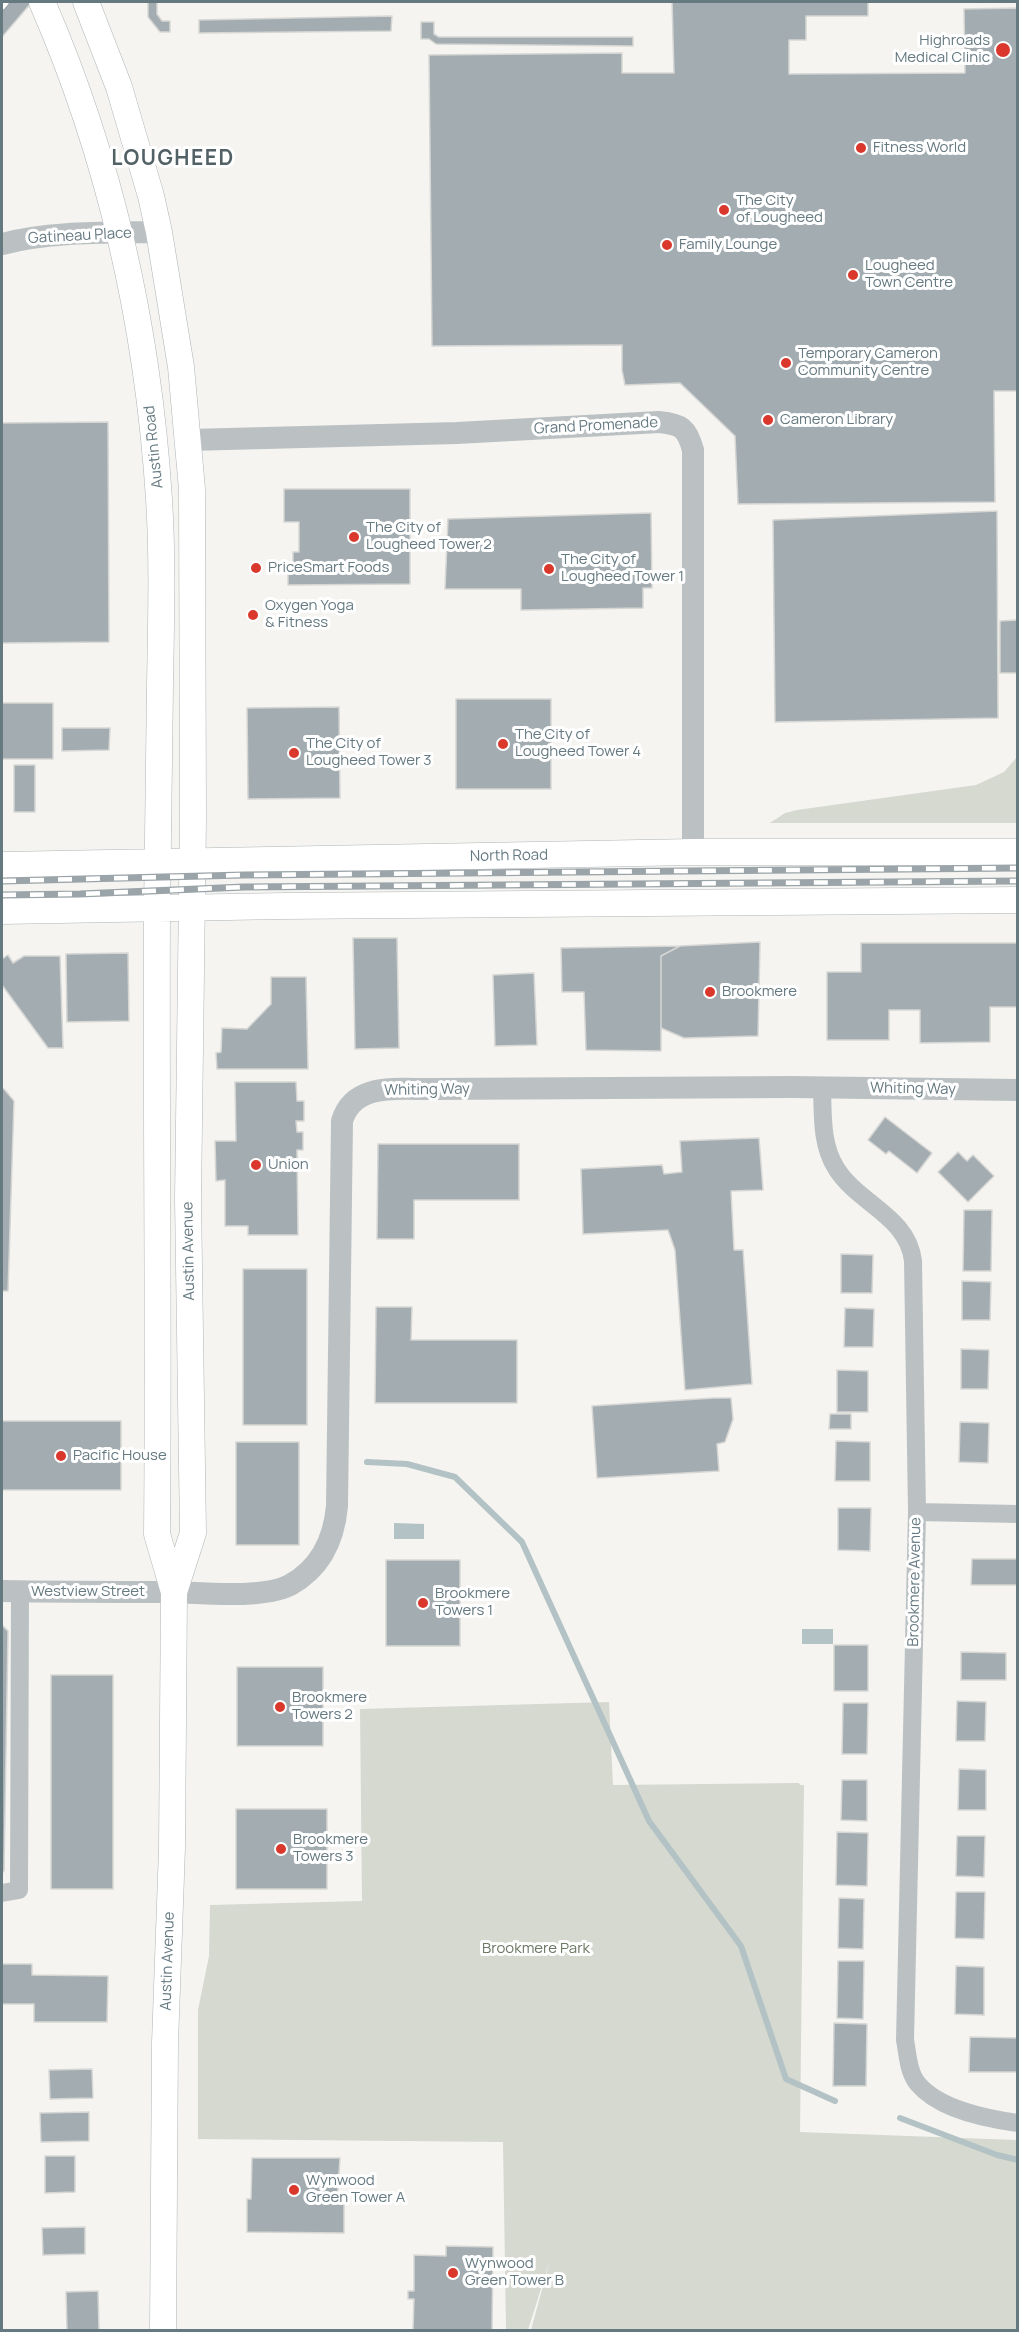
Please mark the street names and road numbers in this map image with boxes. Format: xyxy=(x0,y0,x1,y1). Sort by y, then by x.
street label: Gatineau Place xyxy=(28,224,132,248)
street label: Austin Road xyxy=(141,405,167,489)
street label: Grand Promenade xyxy=(534,414,658,438)
street label: North Road xyxy=(470,846,548,866)
street label: Whiting Way xyxy=(870,1079,956,1099)
street label: Whiting Way xyxy=(384,1080,470,1100)
street label: Austin Avenue xyxy=(179,1201,199,1301)
street label: Brookmere Avenue xyxy=(905,1517,925,1647)
street label: Westview Street xyxy=(31,1583,145,1601)
street label: Austin Avenue xyxy=(157,1911,179,2011)

